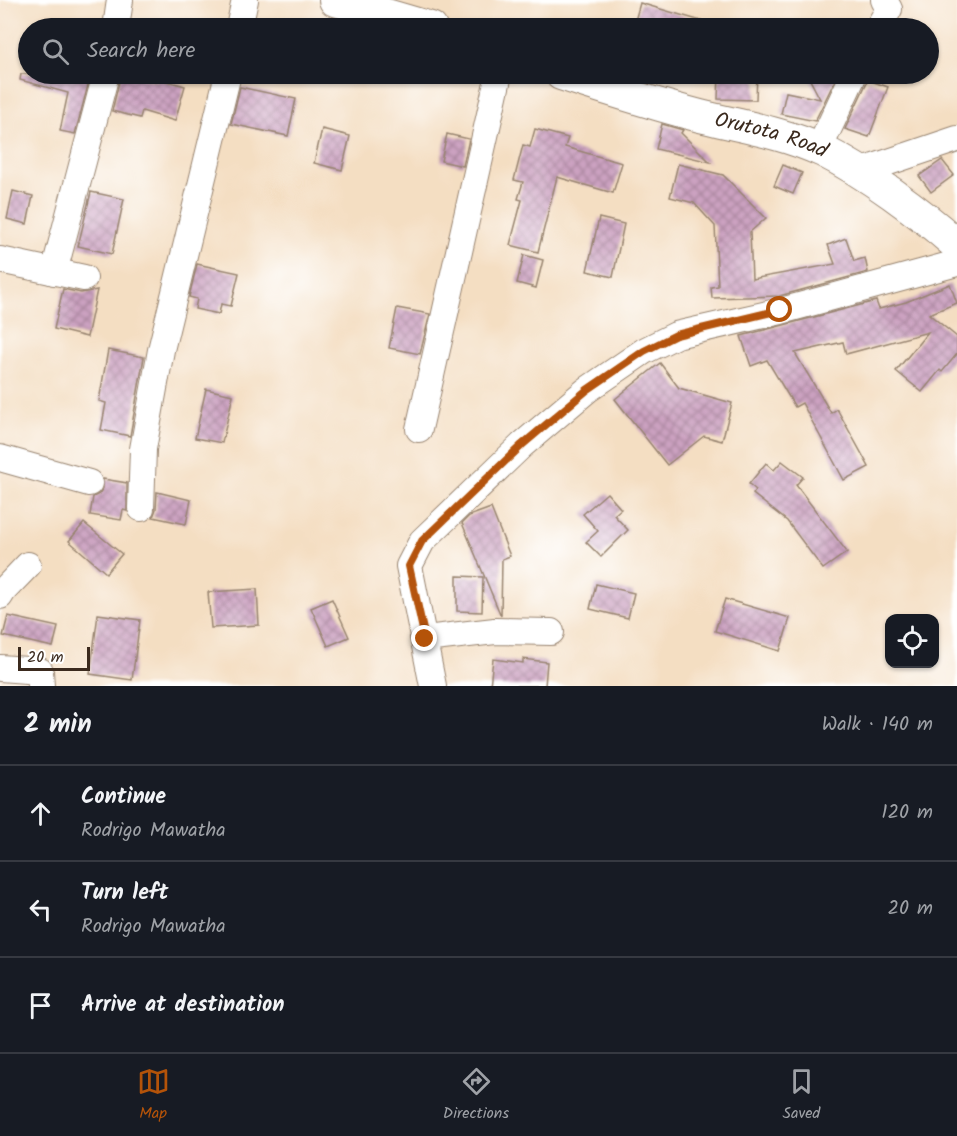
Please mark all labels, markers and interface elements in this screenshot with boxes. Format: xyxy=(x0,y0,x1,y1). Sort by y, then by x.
search box xyxy=(18,18,939,84)
text: Search here xyxy=(87,34,195,69)
icon: search xyxy=(39,35,72,68)
street label: Orutota Road xyxy=(712,103,834,168)
route start xyxy=(766,296,792,322)
map controls xyxy=(885,614,939,668)
button: locate xyxy=(885,614,939,668)
route end xyxy=(411,625,437,651)
scale bar xyxy=(18,644,90,672)
text: 20 m xyxy=(27,645,63,670)
text: 2 min xyxy=(24,704,92,746)
text: Walk · 140 m xyxy=(822,709,933,741)
text: Continue xyxy=(81,780,166,815)
icon: ahead xyxy=(24,797,57,830)
text: 120 m xyxy=(881,797,933,829)
text: Rodrigo Mawatha xyxy=(81,815,226,847)
text: Turn left xyxy=(81,876,168,911)
icon: left xyxy=(24,893,57,926)
text: 20 m xyxy=(887,893,933,925)
text: Rodrigo Mawatha xyxy=(81,911,226,943)
text: Arrive at destination xyxy=(81,988,284,1023)
icon: arrive xyxy=(24,989,57,1022)
tab: Map xyxy=(137,1065,170,1126)
tab: Directions xyxy=(443,1065,509,1126)
tab: Saved xyxy=(782,1065,820,1126)

